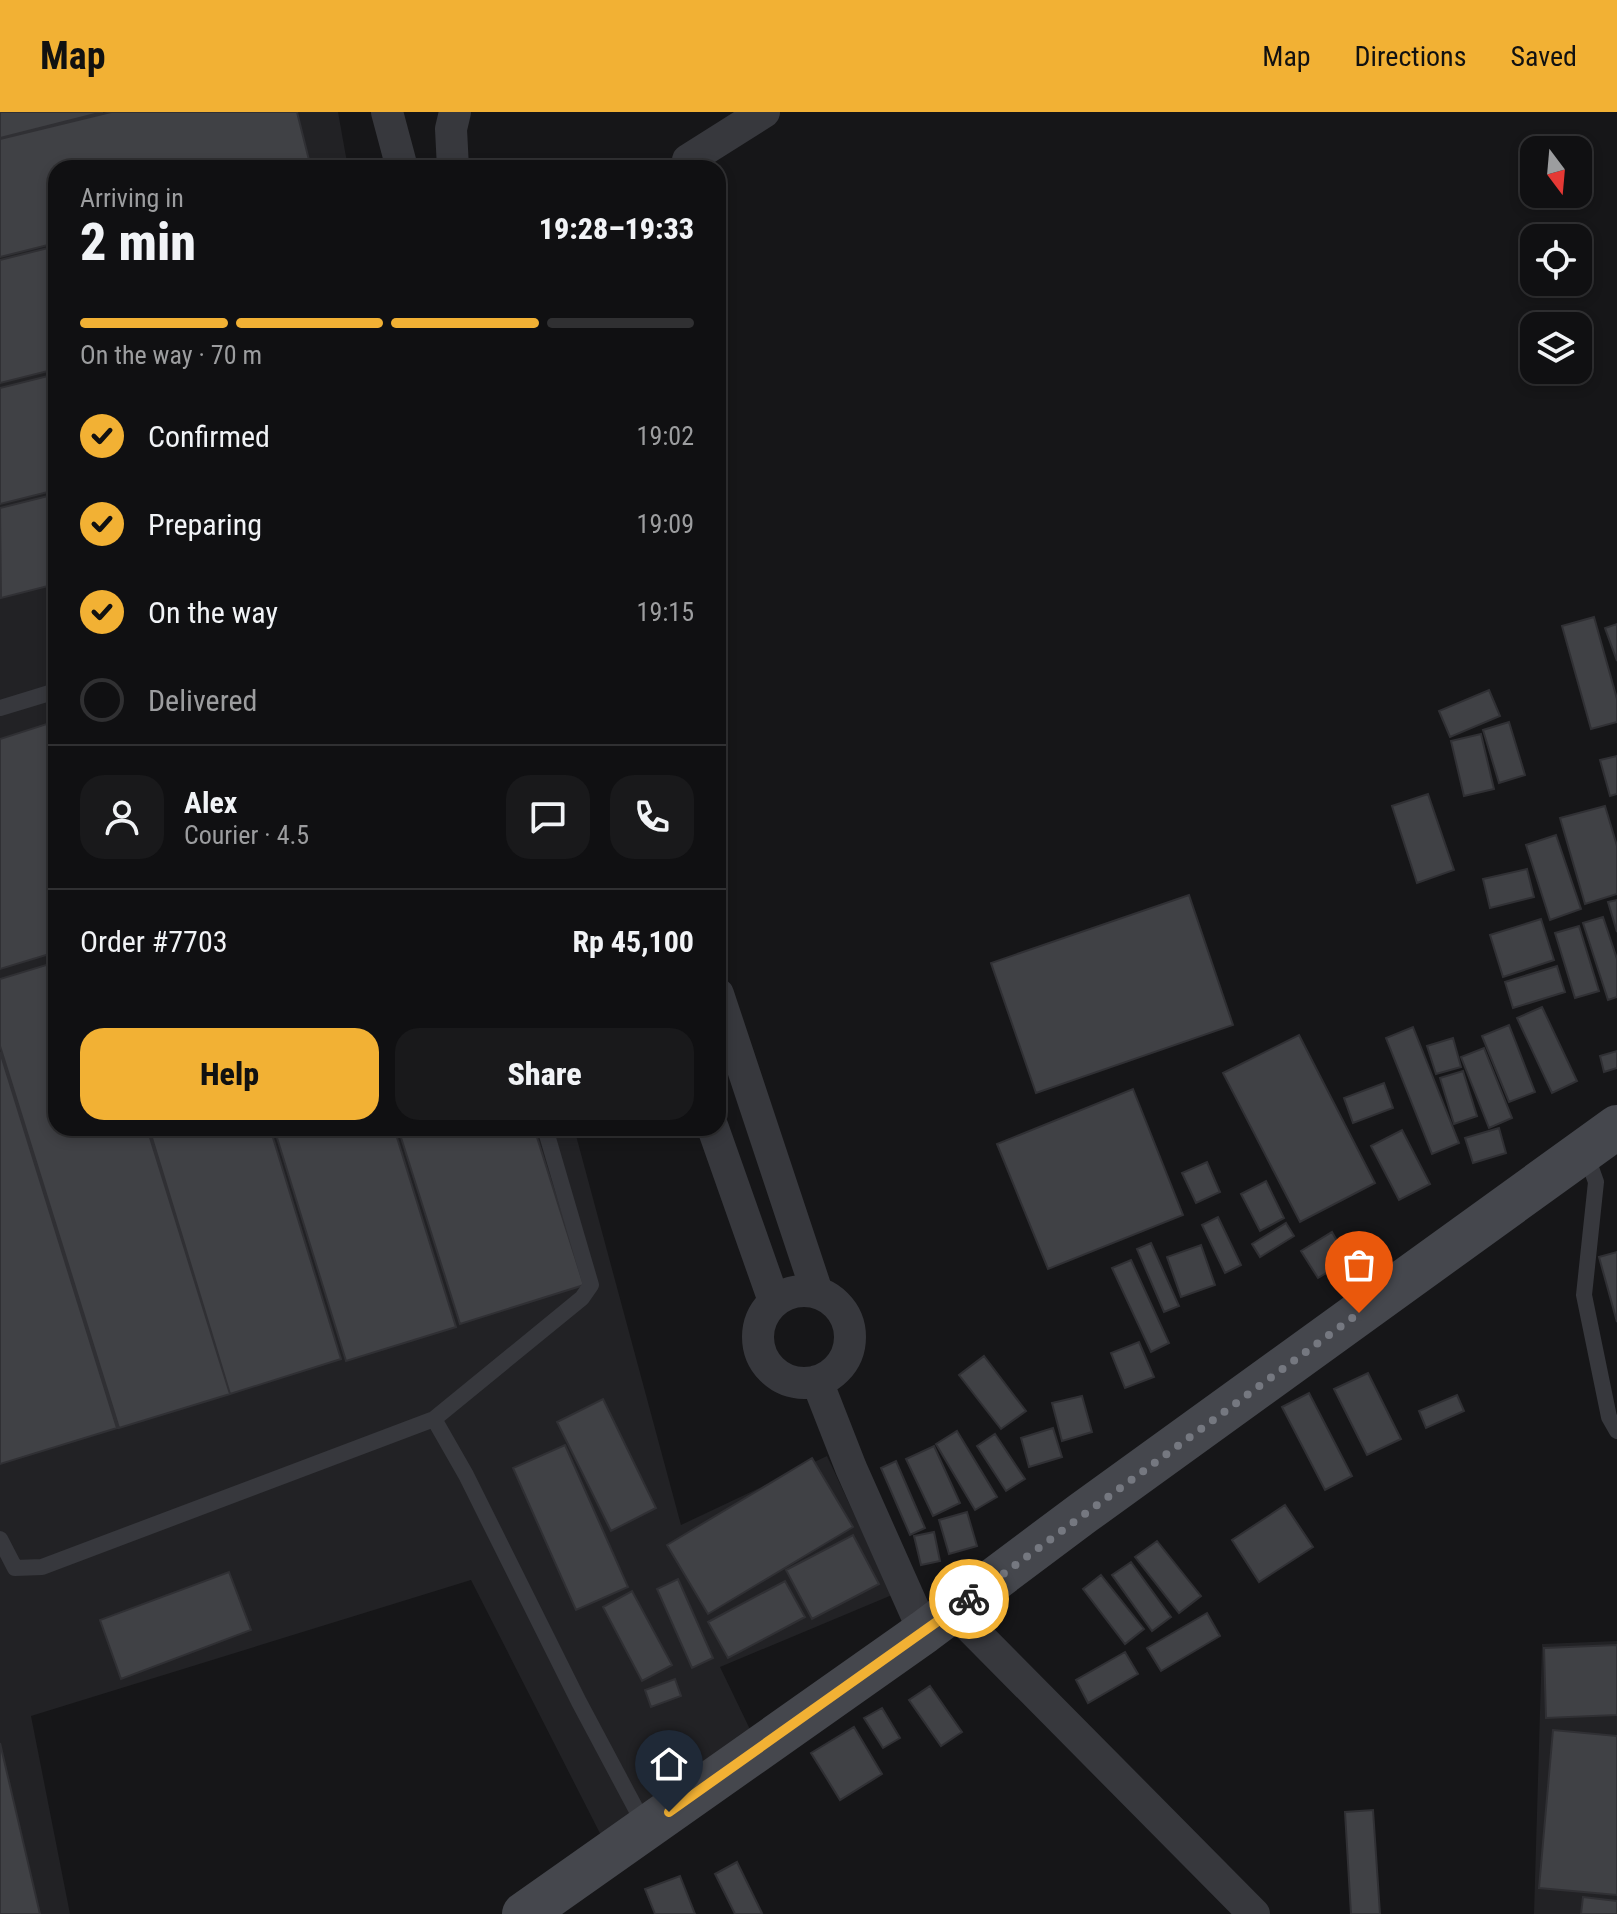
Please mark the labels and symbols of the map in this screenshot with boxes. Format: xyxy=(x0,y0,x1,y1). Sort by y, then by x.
north arrow xyxy=(1520,136,1592,208)
pin xyxy=(1325,1231,1393,1313)
courier xyxy=(929,1559,1009,1639)
pin xyxy=(635,1730,703,1812)

